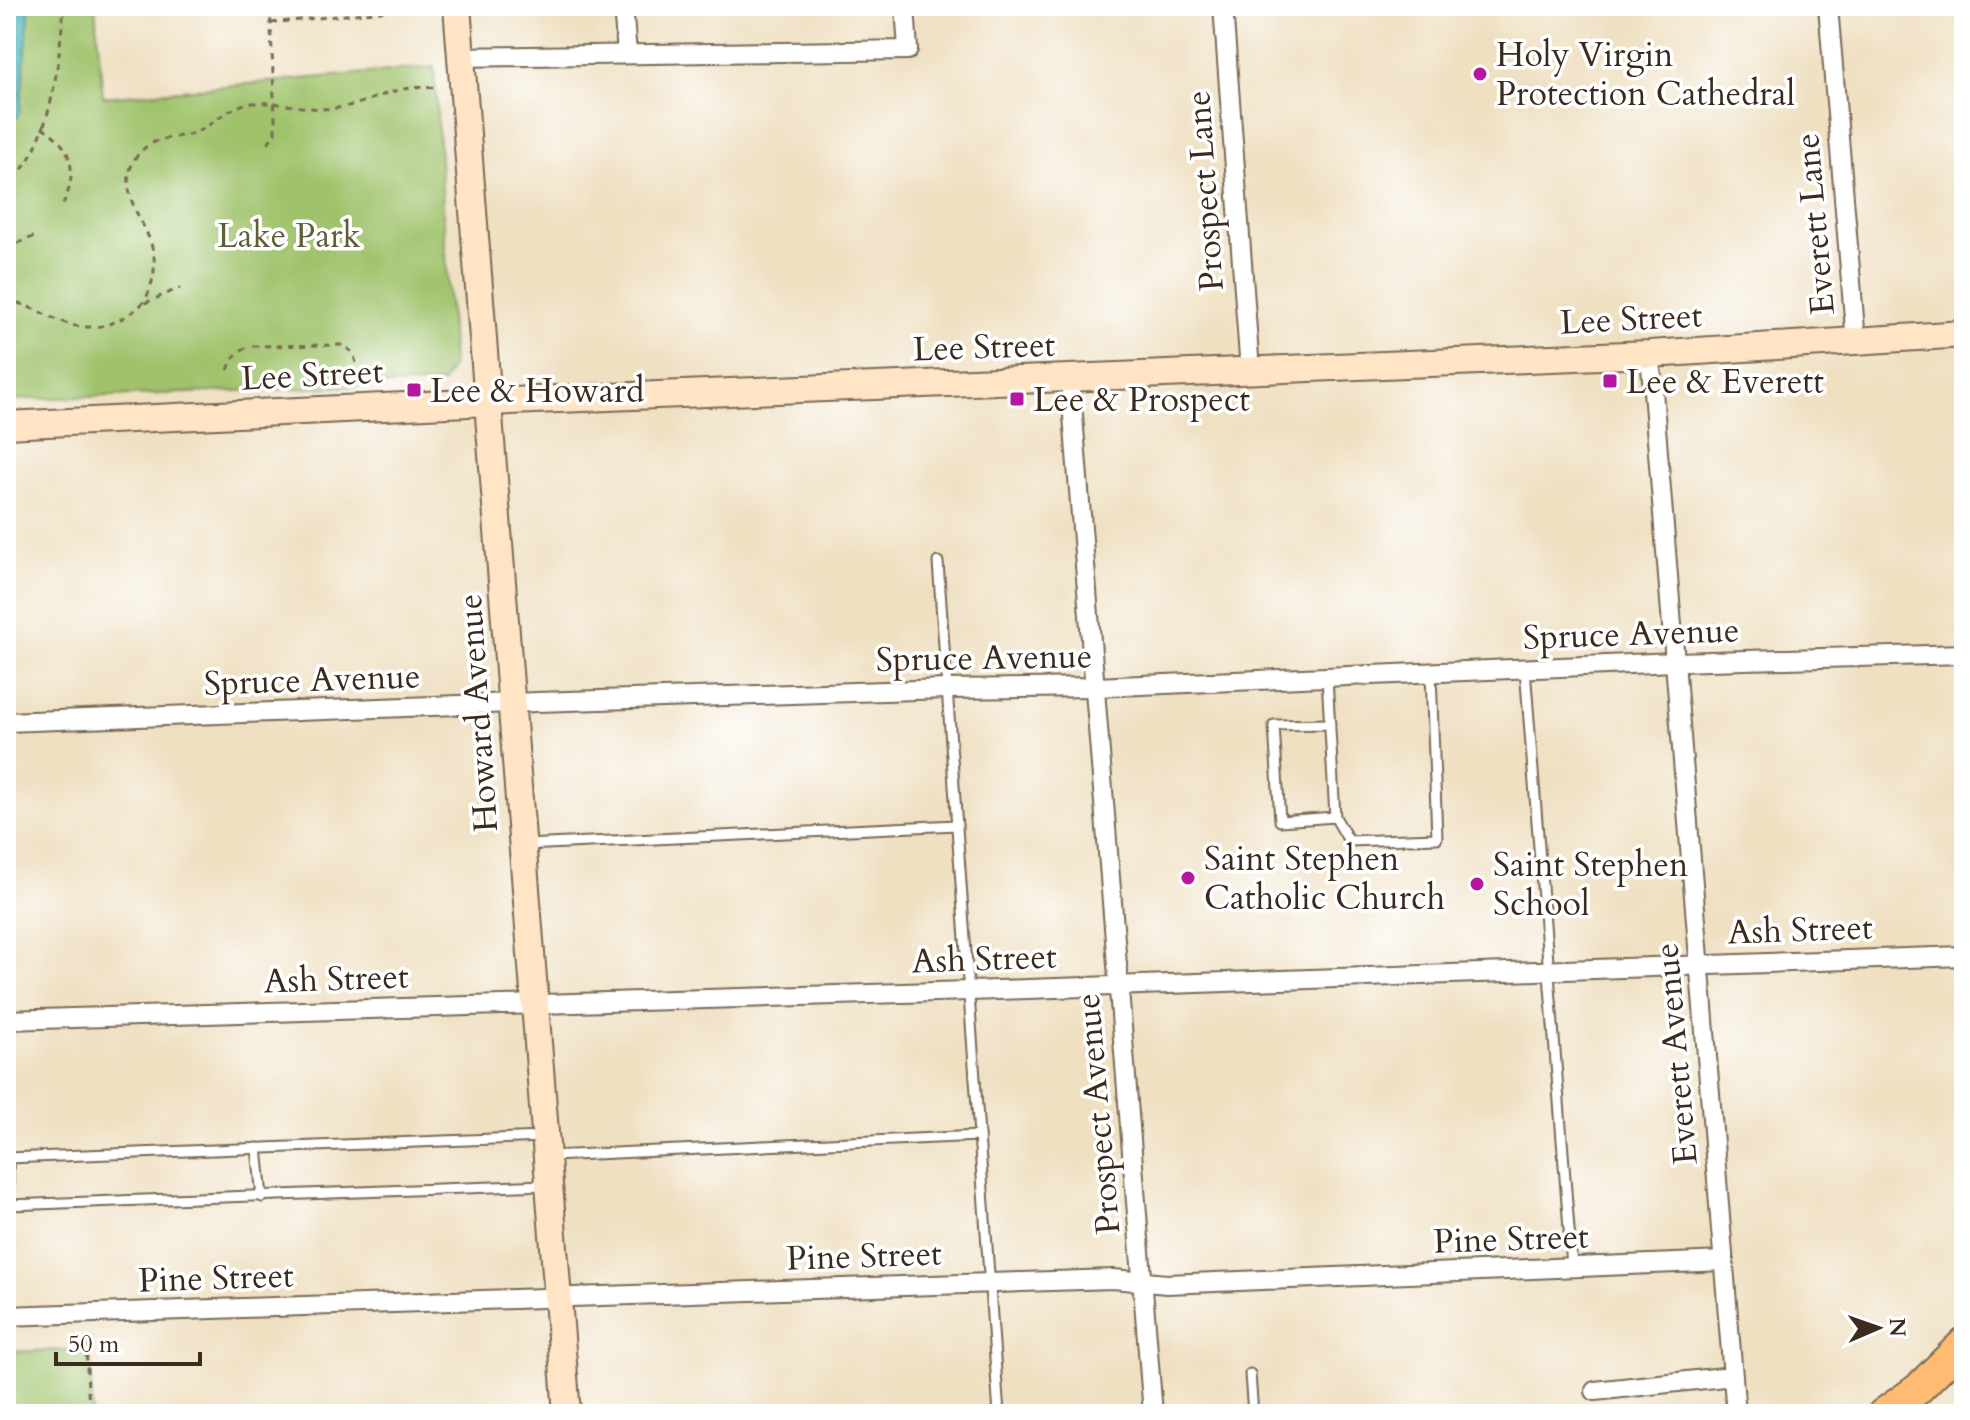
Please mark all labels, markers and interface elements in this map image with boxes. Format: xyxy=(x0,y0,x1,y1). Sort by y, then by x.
place label: Holy Virgin Protection Cathedral xyxy=(1496,32,1795,117)
marker: Holy Virgin Protection Cathedral xyxy=(1471,65,1489,83)
street label: Prospect Lane xyxy=(1175,89,1235,293)
street label: Everett Lane xyxy=(1784,131,1846,317)
park label: Lake Park xyxy=(217,213,362,259)
street label: Lee Street xyxy=(1559,292,1704,346)
street label: Lee Street xyxy=(912,322,1056,372)
street label: Lee Street xyxy=(240,348,385,402)
place label: Lee & Everett xyxy=(1626,359,1824,405)
place label: Lee & Howard xyxy=(430,368,644,414)
marker: Lee & Everett xyxy=(1601,372,1619,390)
place label: Lee & Prospect xyxy=(1033,377,1250,423)
marker: Lee & Howard xyxy=(405,381,423,399)
marker: Lee & Prospect xyxy=(1008,390,1026,408)
street label: Howard Avenue xyxy=(447,592,509,834)
street label: Spruce Avenue xyxy=(1522,607,1740,661)
street label: Spruce Avenue xyxy=(875,633,1093,683)
street label: Spruce Avenue xyxy=(203,653,421,707)
place label: Saint Stephen Catholic Church xyxy=(1204,836,1446,921)
place label: Saint Stephen School xyxy=(1493,842,1688,927)
marker: Saint Stephen Catholic Church xyxy=(1179,869,1197,887)
marker: Saint Stephen School xyxy=(1468,875,1486,893)
street label: Ash Street xyxy=(1727,904,1874,956)
street label: Ash Street xyxy=(911,933,1058,985)
street label: Everett Avenue xyxy=(1643,941,1709,1167)
street label: Ash Street xyxy=(263,953,410,1005)
street label: Prospect Avenue xyxy=(1065,992,1131,1236)
street label: Pine Street xyxy=(1433,1213,1590,1265)
street label: Pine Street xyxy=(786,1230,943,1282)
street label: Pine Street xyxy=(138,1252,295,1304)
north arrow xyxy=(1838,1288,1918,1368)
scale bar xyxy=(56,1316,200,1366)
text: N xyxy=(1882,1317,1912,1337)
text: 50 m xyxy=(68,1328,120,1361)

